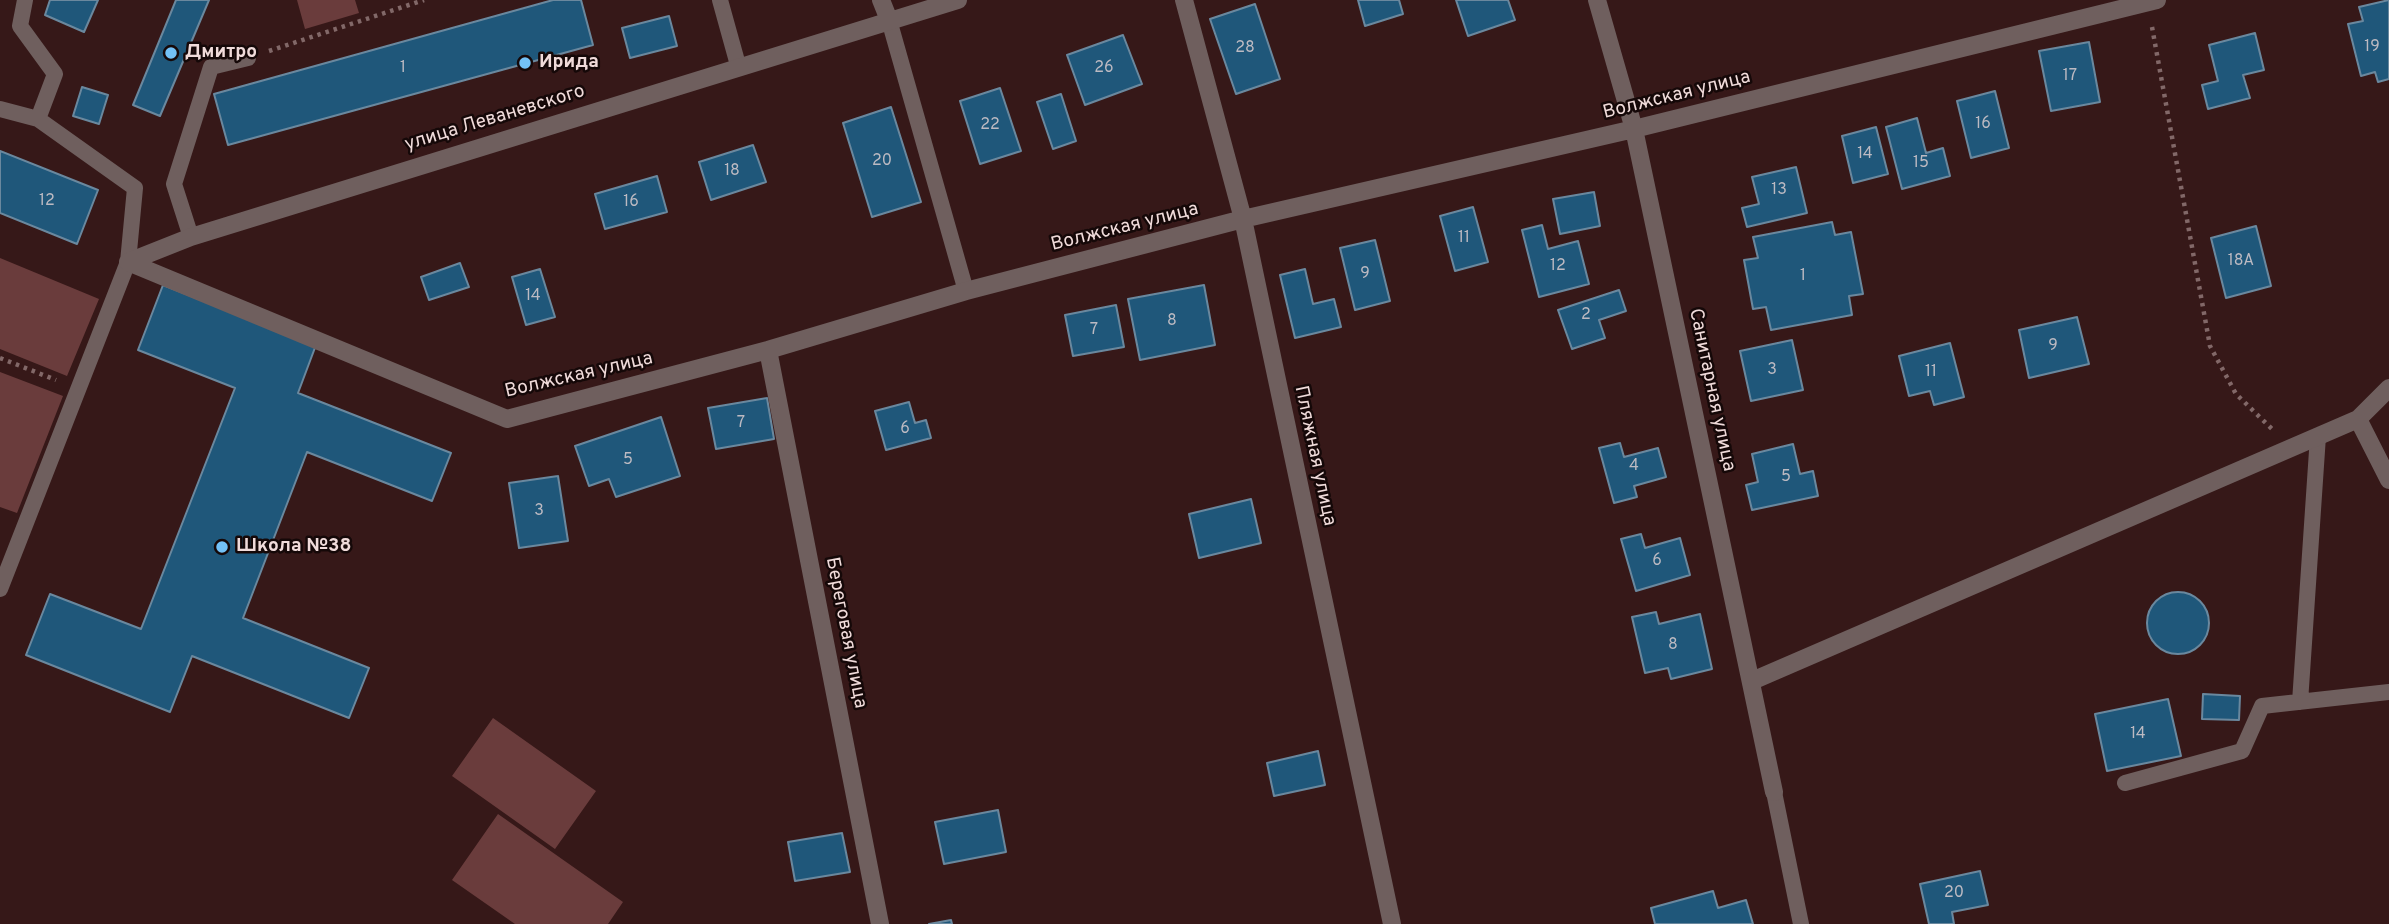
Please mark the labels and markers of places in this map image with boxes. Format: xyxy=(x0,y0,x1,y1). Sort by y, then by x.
place label: Дмитро xyxy=(185,42,257,64)
marker: Дмитро xyxy=(163,45,179,61)
place label: Ирида xyxy=(539,52,599,74)
marker: Ирида xyxy=(517,55,533,71)
place label: Школа №38 xyxy=(236,536,351,558)
marker: Школа №38 xyxy=(214,539,230,555)

